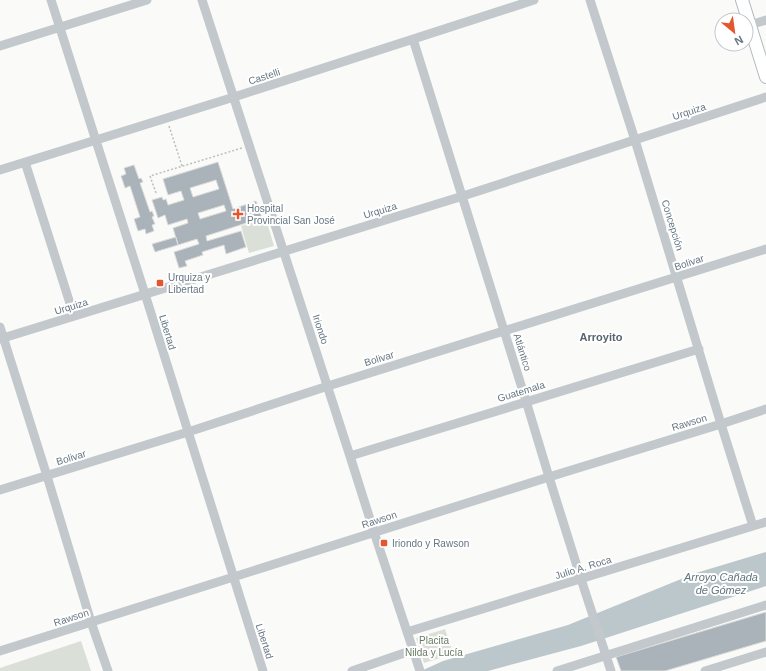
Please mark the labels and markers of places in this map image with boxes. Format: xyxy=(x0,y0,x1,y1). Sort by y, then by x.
place label: Hospital Provincial San José xyxy=(247,203,335,226)
marker: Hospital Provincial San José xyxy=(232,208,244,220)
place label: Urquiza y Libertad xyxy=(168,272,210,295)
marker: Urquiza y Libertad xyxy=(155,278,165,288)
marker: Iriondo y Rawson xyxy=(379,538,389,548)
place label: Iriondo y Rawson xyxy=(392,538,469,549)

